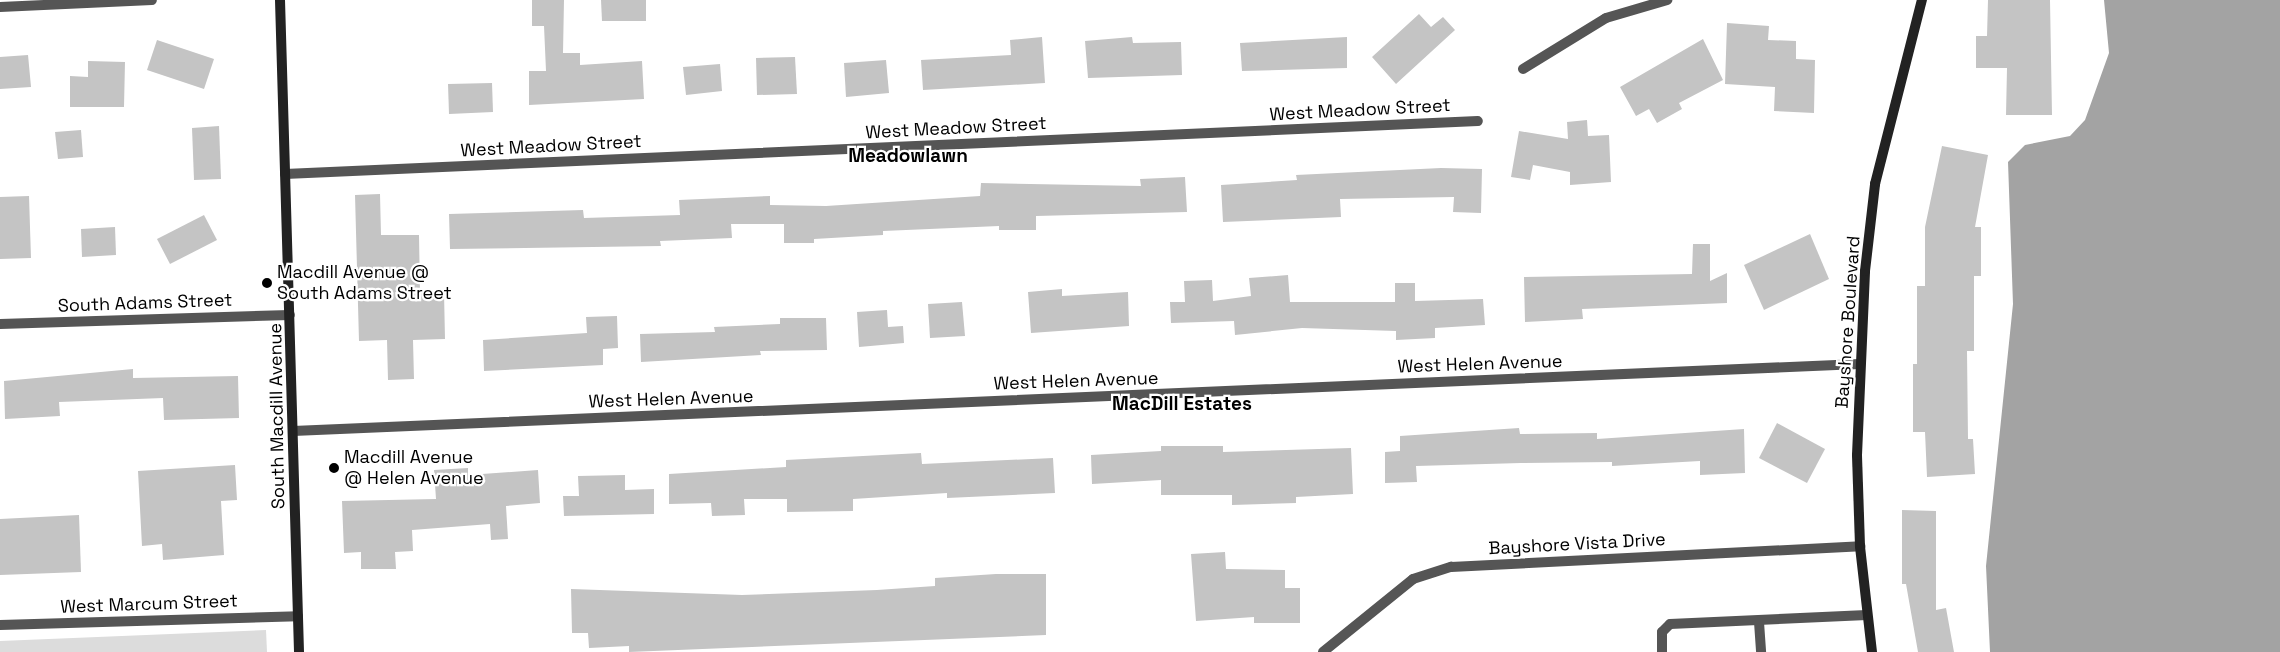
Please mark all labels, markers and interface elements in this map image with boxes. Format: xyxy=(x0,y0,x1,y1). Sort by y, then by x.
street label: West Meadow Street xyxy=(1269,94,1451,126)
street label: West Meadow Street xyxy=(865,112,1047,144)
street label: West Meadow Street xyxy=(460,130,642,162)
district label: Meadowlawn xyxy=(848,145,968,167)
street label: Bayshore Boulevard xyxy=(1831,235,1865,409)
place label: Macdill Avenue @ South Adams Street xyxy=(277,262,452,304)
marker: Macdill Avenue @ South Adams Street xyxy=(261,277,273,289)
street label: South Adams Street xyxy=(57,289,233,317)
street label: South Macdill Avenue xyxy=(265,323,289,509)
street label: West Helen Avenue xyxy=(1397,350,1563,378)
street label: West Helen Avenue xyxy=(993,367,1159,395)
street label: West Helen Avenue xyxy=(588,385,754,413)
district label: MacDill Estates xyxy=(1112,393,1252,415)
place label: Macdill Avenue @ Helen Avenue xyxy=(344,447,484,489)
marker: Macdill Avenue @ Helen Avenue xyxy=(328,462,340,474)
street label: Bayshore Vista Drive xyxy=(1488,529,1666,559)
street label: West Marcum Street xyxy=(60,590,238,618)

